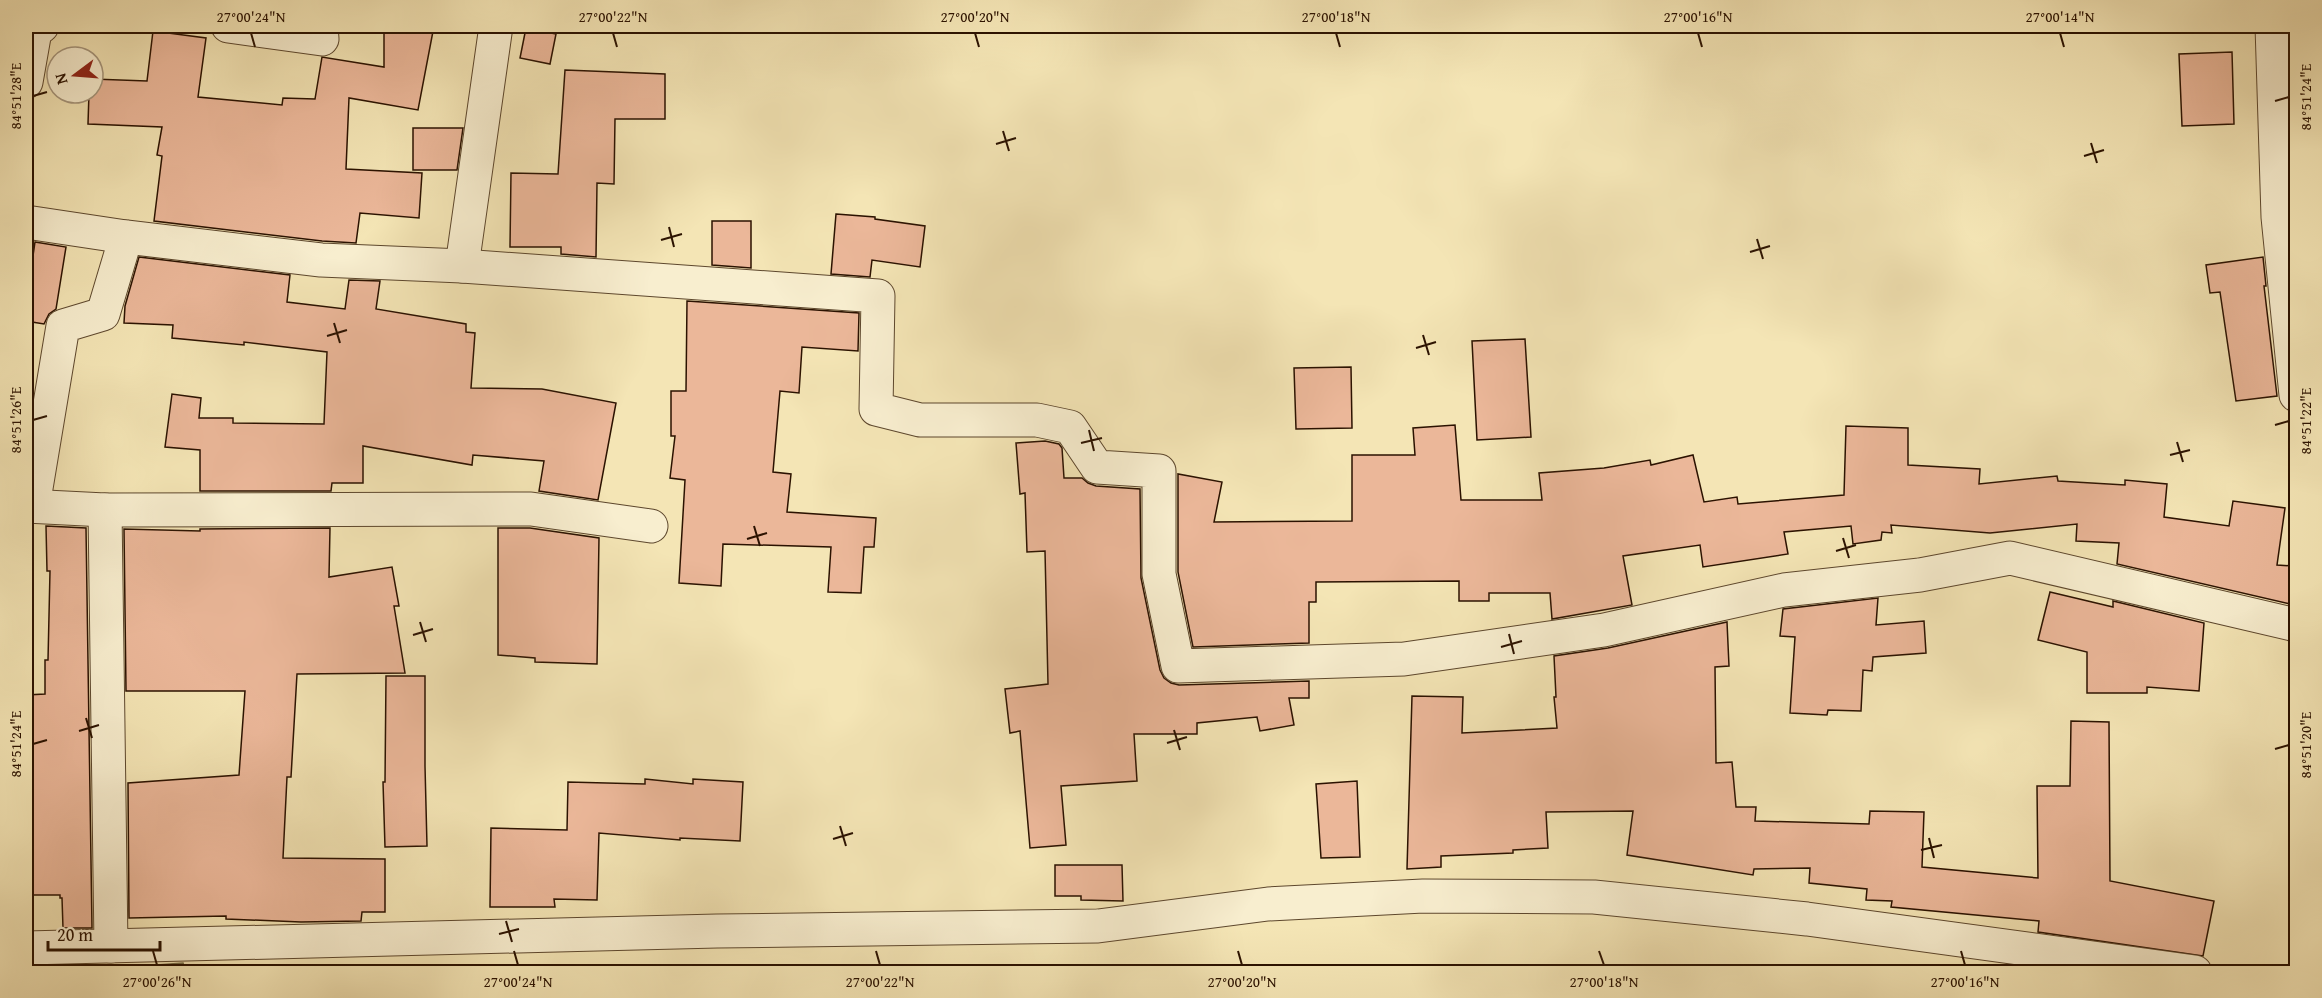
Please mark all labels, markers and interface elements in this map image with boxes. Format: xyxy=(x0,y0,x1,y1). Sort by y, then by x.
text: 27°00'24"N xyxy=(217,6,286,27)
text: 27°00'22"N xyxy=(579,6,648,27)
text: 27°00'20"N xyxy=(941,6,1010,27)
text: 27°00'18"N xyxy=(1302,6,1371,27)
text: 27°00'16"N xyxy=(1664,6,1733,27)
text: 27°00'14"N xyxy=(2026,6,2095,27)
north arrow xyxy=(45,45,105,105)
text: 84°51'28"E xyxy=(5,62,26,129)
text: 84°51'24"E xyxy=(2295,63,2316,130)
text: N xyxy=(47,70,74,88)
text: 84°51'26"E xyxy=(5,386,26,453)
text: 84°51'22"E xyxy=(2295,387,2316,454)
text: 84°51'24"E xyxy=(5,710,26,777)
text: 84°51'20"E xyxy=(2295,711,2316,778)
scale bar xyxy=(48,914,160,952)
text: 20 m xyxy=(57,921,93,948)
text: 27°00'26"N xyxy=(123,971,192,992)
text: 27°00'24"N xyxy=(484,971,553,992)
text: 27°00'22"N xyxy=(846,971,915,992)
text: 27°00'20"N xyxy=(1208,971,1277,992)
text: 27°00'18"N xyxy=(1570,971,1639,992)
text: 27°00'16"N xyxy=(1931,971,2000,992)

